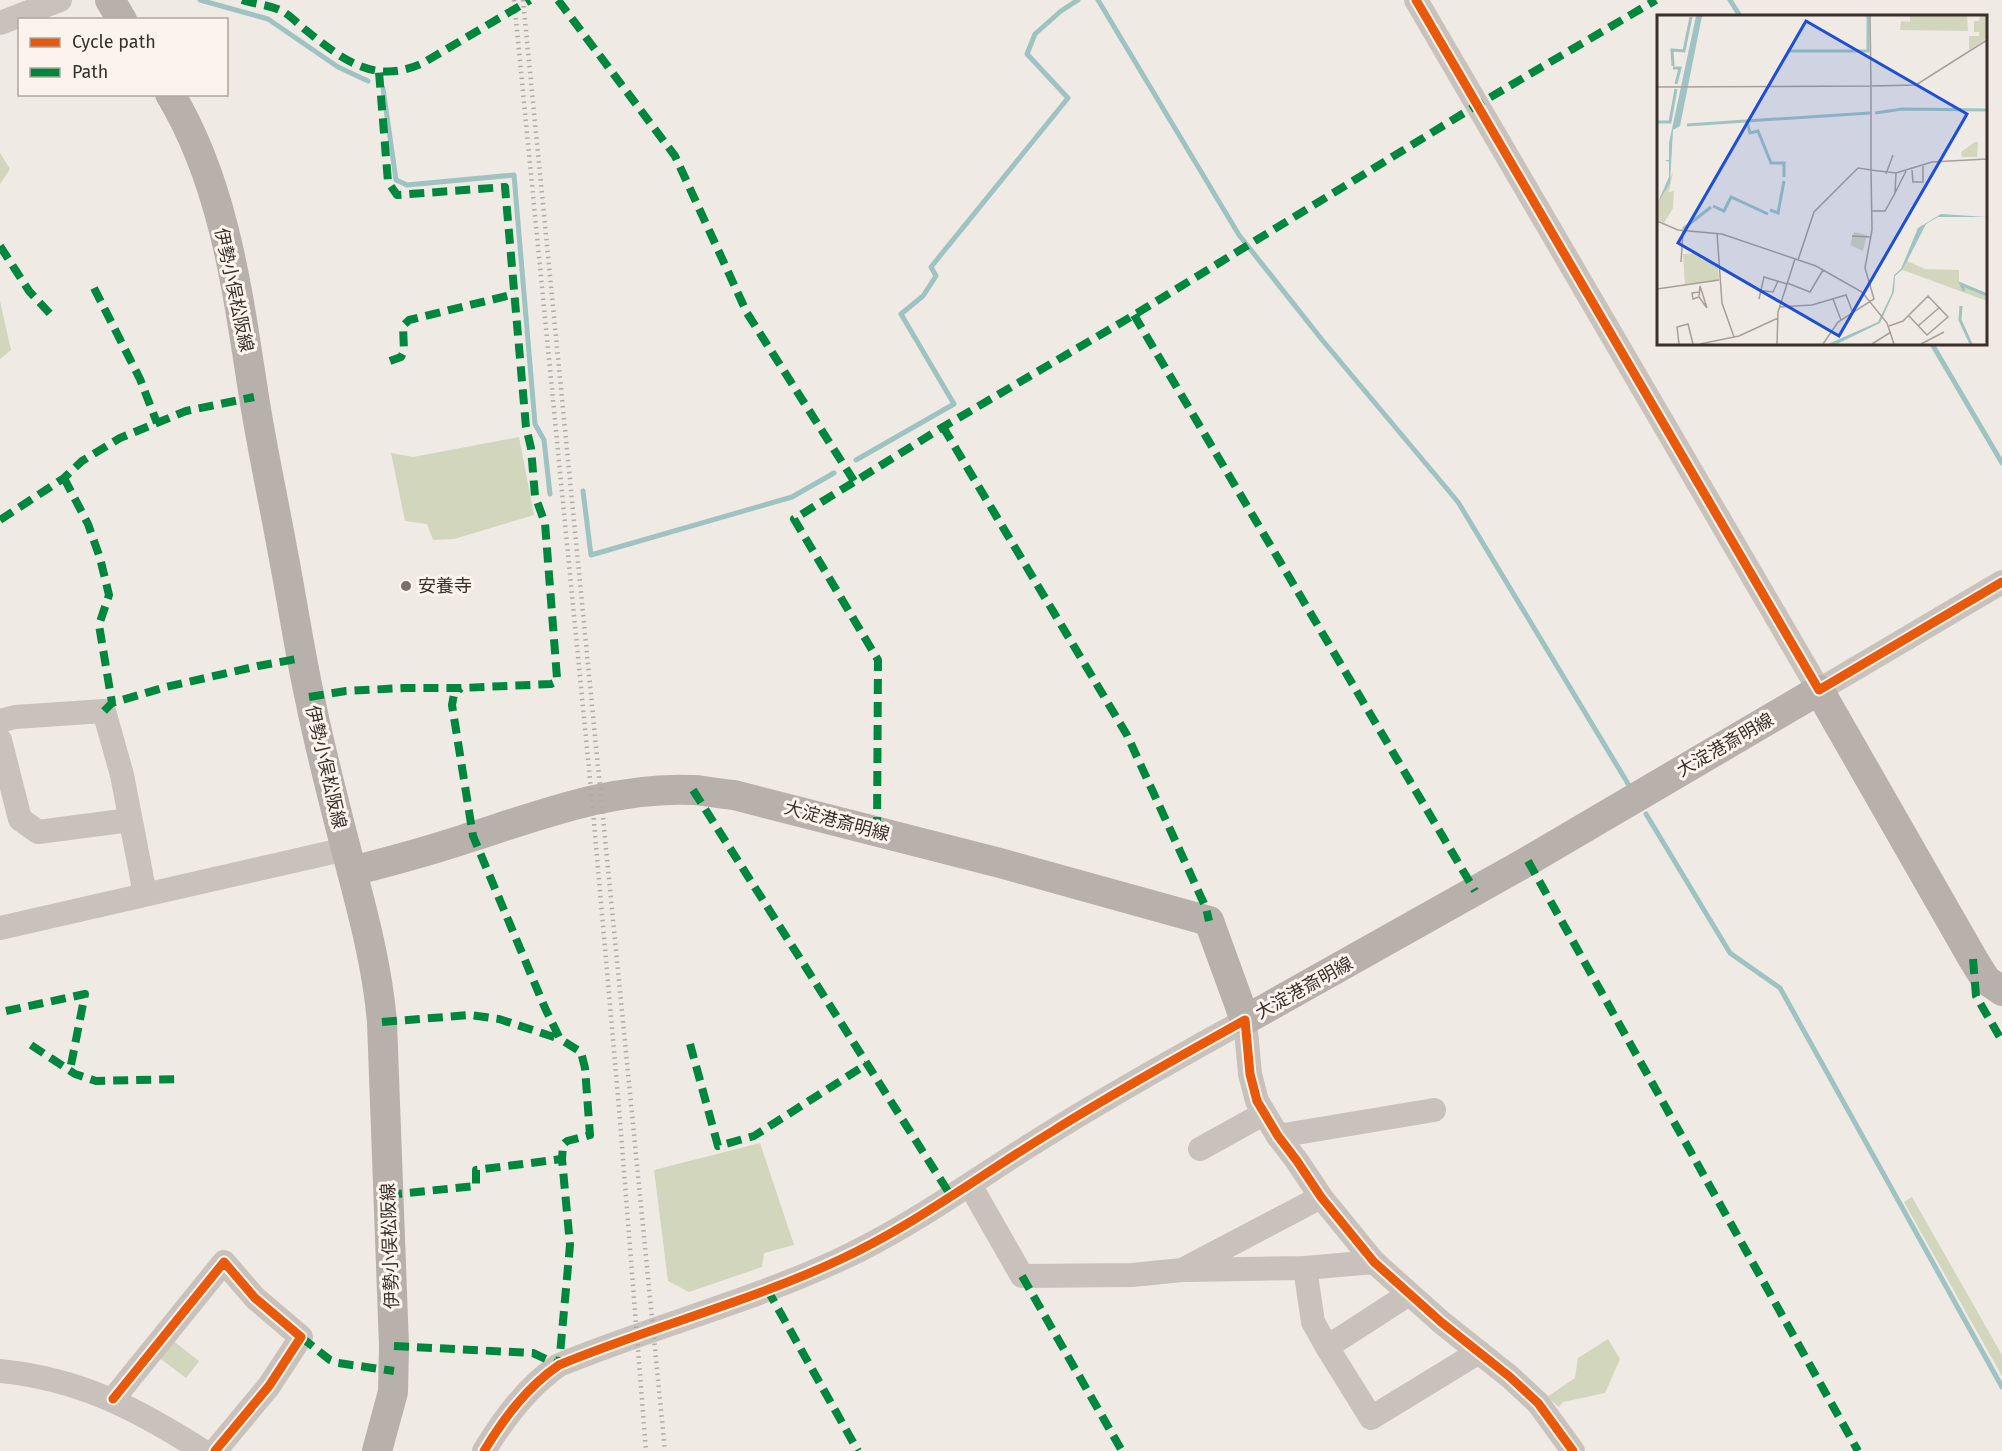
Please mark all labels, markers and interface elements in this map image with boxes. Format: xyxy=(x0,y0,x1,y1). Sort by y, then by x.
inset map xyxy=(1657,15,1987,345)
legend xyxy=(18,18,228,96)
text: Cycle path xyxy=(72,31,156,53)
text: Path xyxy=(72,61,108,83)
street label: 伊勢小俣松阪線 xyxy=(210,226,258,354)
place label: 安養寺 xyxy=(418,575,472,597)
marker: 安養寺 xyxy=(399,579,413,593)
street label: 伊勢小俣松阪線 xyxy=(301,703,351,831)
street label: 大淀港斎明線 xyxy=(1673,708,1777,782)
street label: 大淀港斎明線 xyxy=(782,796,892,846)
street label: 大淀港斎明線 xyxy=(1251,952,1357,1024)
street label: 伊勢小俣松阪線 xyxy=(377,1183,403,1309)

